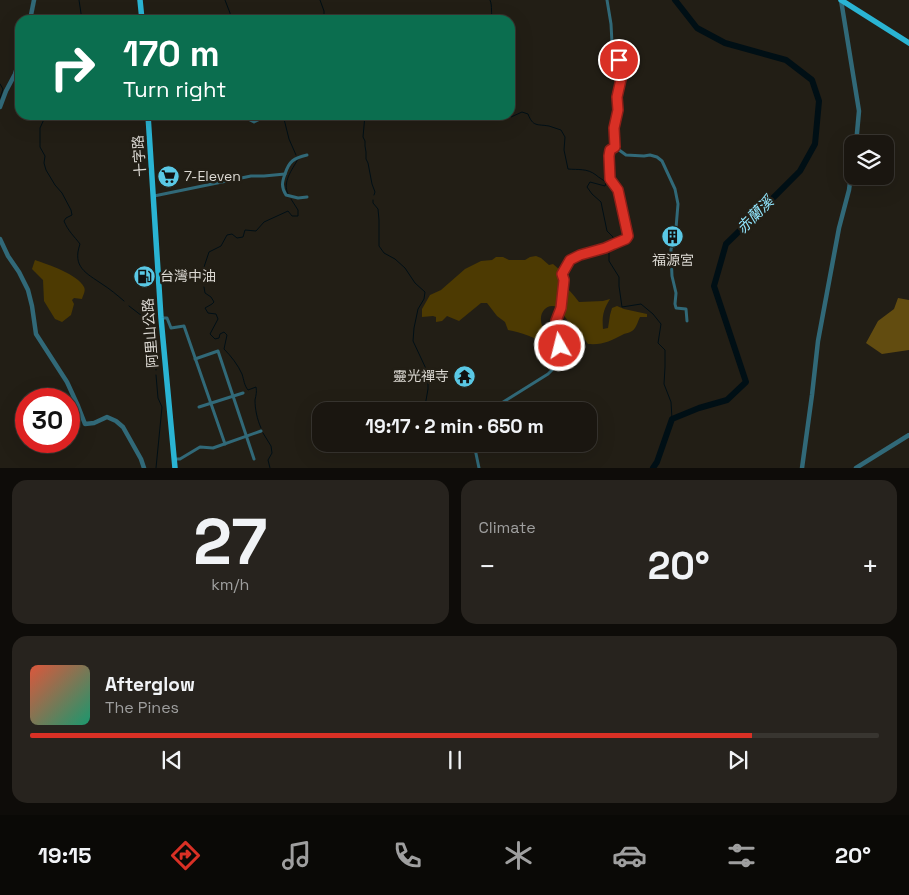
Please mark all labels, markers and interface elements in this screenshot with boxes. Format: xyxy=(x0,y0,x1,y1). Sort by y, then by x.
text: 170 m xyxy=(123,32,220,76)
icon: right xyxy=(40,35,105,100)
pin xyxy=(598,39,640,81)
icon: arrive xyxy=(605,46,633,74)
text: Turn right xyxy=(123,75,226,103)
street label: 十字路 xyxy=(129,134,149,178)
map controls xyxy=(844,135,894,185)
button: layers xyxy=(844,135,894,185)
supermarket icon: 7-Eleven xyxy=(156,164,180,188)
place label: 7-Eleven xyxy=(184,167,241,185)
water label: 赤蘭溪 xyxy=(732,191,779,237)
building icon: 福源宮 xyxy=(661,225,685,249)
place label: 福源宮 xyxy=(652,251,694,269)
fuel station icon: 台灣中油 xyxy=(132,264,156,288)
place label: 台灣中油 xyxy=(160,267,216,285)
street label: 阿里山公路 xyxy=(139,297,161,369)
position arrow xyxy=(533,319,585,371)
temple icon: 靈光禪寺 xyxy=(453,364,477,388)
place label: 靈光禪寺 xyxy=(393,367,449,385)
speed limit sign: 30 xyxy=(15,388,80,453)
text: 19:17 · 2 min · 650 m xyxy=(365,414,544,439)
text: 27 xyxy=(193,500,267,583)
text: Climate xyxy=(479,517,536,538)
text: 20° xyxy=(648,542,710,590)
text: − xyxy=(479,548,496,584)
text: + xyxy=(862,548,879,584)
text: km/h xyxy=(211,574,249,595)
text: Afterglow xyxy=(105,672,195,697)
text: The Pines xyxy=(105,697,179,718)
icon: previous xyxy=(158,746,186,774)
icon: pause xyxy=(441,746,469,774)
icon: next xyxy=(724,746,752,774)
icon: directions xyxy=(168,838,203,873)
icon: music xyxy=(279,838,314,873)
icon: phone xyxy=(390,838,425,873)
icon: climate xyxy=(501,838,536,873)
icon: car xyxy=(612,838,647,873)
icon: filters xyxy=(724,838,759,873)
text: 19:15 xyxy=(38,841,91,869)
text: 20° xyxy=(835,841,871,869)

